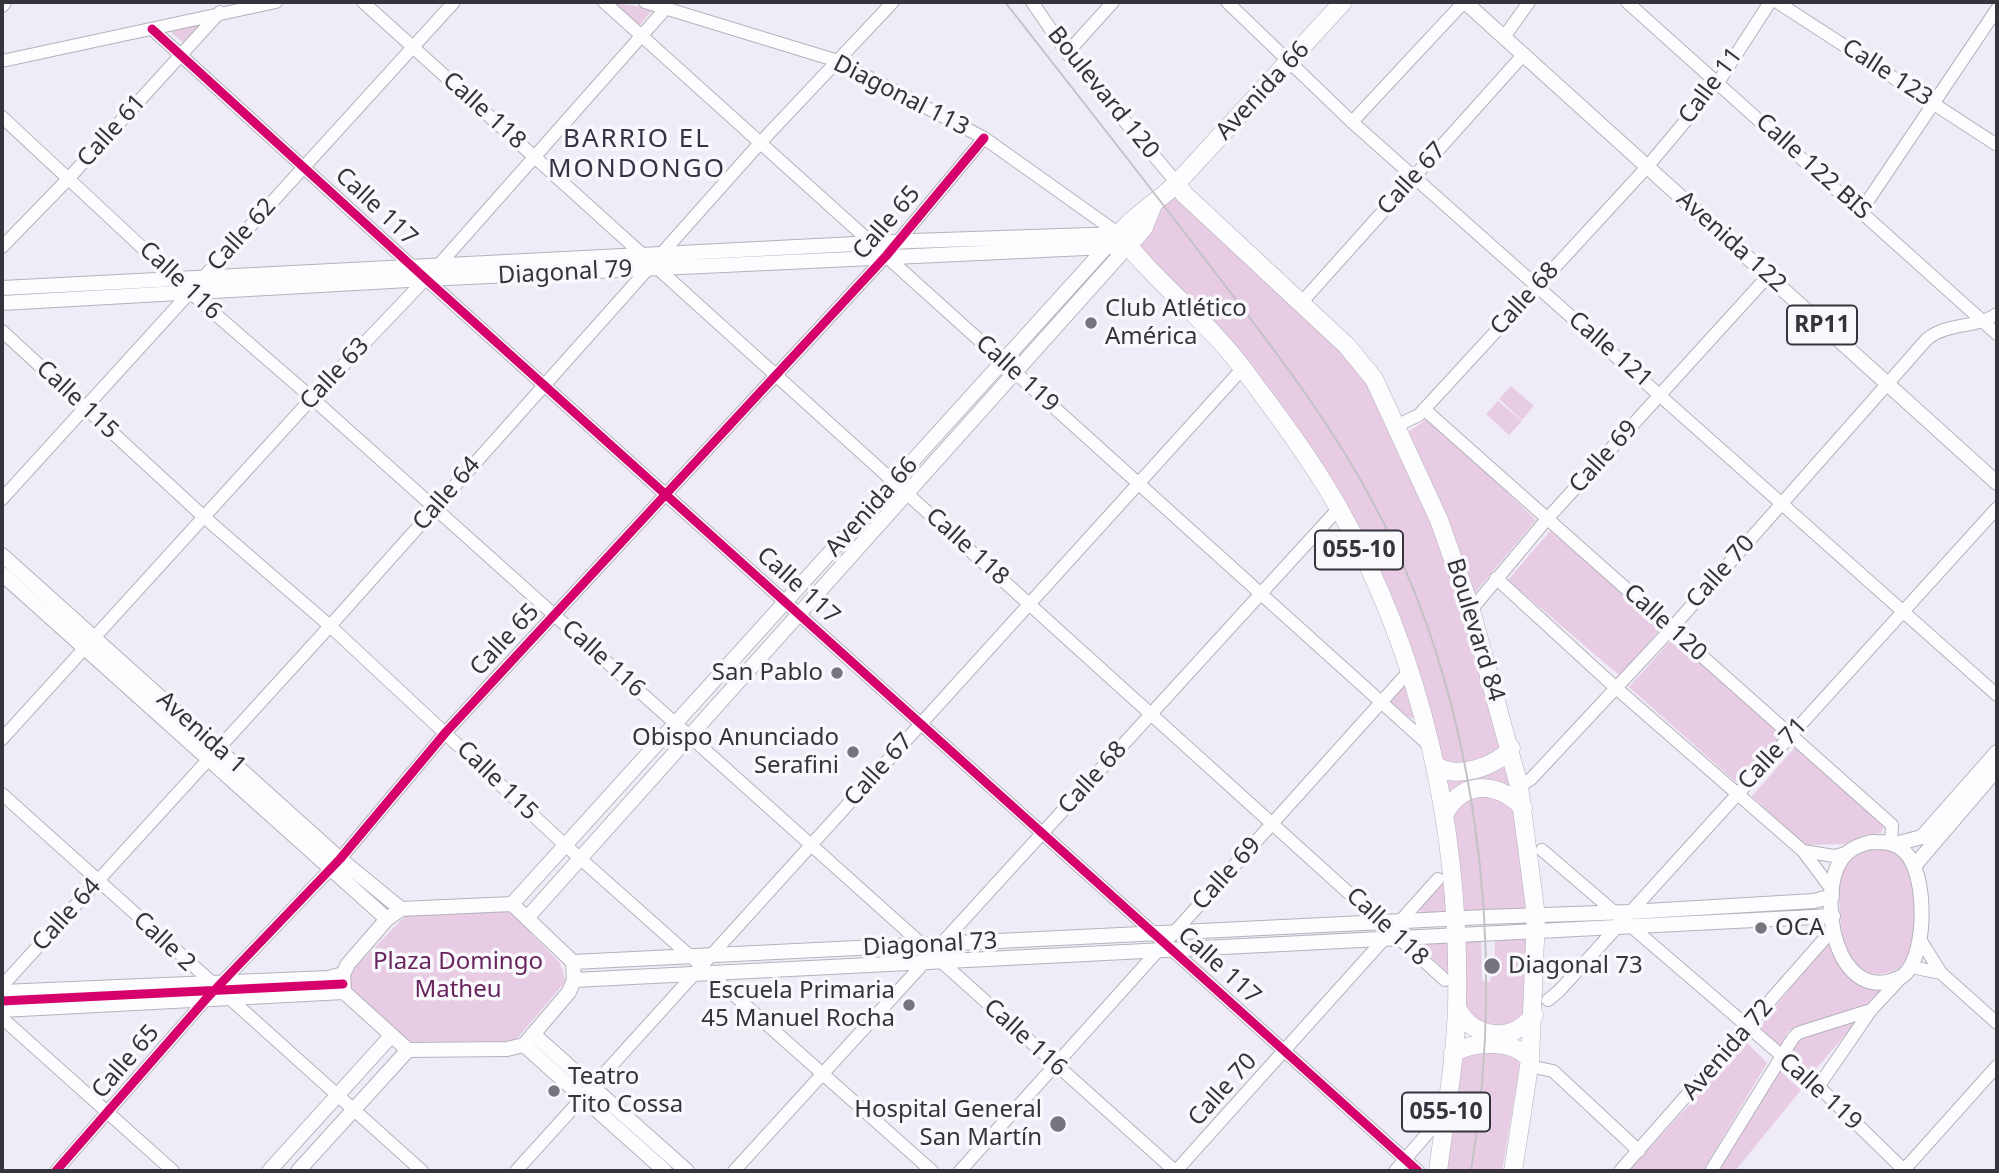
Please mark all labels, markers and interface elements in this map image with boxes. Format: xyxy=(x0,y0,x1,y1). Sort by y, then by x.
street label: Boulevard 120 xyxy=(1041,21,1165,165)
street label: Calle 123 xyxy=(1836,33,1938,113)
street label: Avenida 66 xyxy=(1210,36,1316,146)
street label: Calle 11 xyxy=(1673,42,1749,130)
street label: Diagonal 113 xyxy=(828,49,974,143)
street label: Calle 118 xyxy=(436,66,532,156)
street label: Calle 61 xyxy=(72,89,152,173)
street label: Calle 122 BIS xyxy=(1749,108,1877,226)
district label: BARRIO EL MONDONGO xyxy=(549,124,725,186)
street label: Calle 67 xyxy=(1372,137,1452,221)
street label: Calle 117 xyxy=(329,162,423,252)
street label: Calle 65 xyxy=(847,180,927,266)
street label: Avenida 122 xyxy=(1670,185,1792,299)
street label: Calle 62 xyxy=(202,193,282,277)
street label: Calle 116 xyxy=(133,236,227,326)
street label: Diagonal 79 xyxy=(497,255,633,291)
street label: Calle 68 xyxy=(1485,257,1565,341)
place label: Club Atlético América xyxy=(1105,295,1247,351)
street label: Calle 121 xyxy=(1562,306,1658,394)
road number: RP11 xyxy=(1787,306,1857,344)
marker: Club Atlético América xyxy=(1083,315,1099,331)
street label: Calle 119 xyxy=(969,329,1065,419)
street label: Calle 63 xyxy=(294,332,376,416)
street label: Calle 115 xyxy=(30,355,124,445)
street label: Calle 69 xyxy=(1564,415,1644,499)
street label: Calle 64 xyxy=(407,451,487,537)
street label: Avenida 66 xyxy=(820,451,924,563)
street label: Calle 118 xyxy=(919,502,1015,592)
road number: 055-10 xyxy=(1315,530,1403,570)
street label: Calle 70 xyxy=(1681,530,1761,614)
street label: Calle 117 xyxy=(750,541,846,631)
street label: Boulevard 84 xyxy=(1440,555,1510,705)
street label: Calle 120 xyxy=(1617,578,1713,668)
street label: Calle 65 xyxy=(464,598,546,682)
street label: Calle 116 xyxy=(555,614,651,704)
place label: San Pablo xyxy=(712,659,823,687)
marker: San Pablo xyxy=(829,665,845,681)
street label: Avenida 1 xyxy=(150,685,252,781)
street label: Calle 71 xyxy=(1732,712,1814,796)
place label: Obispo Anunciado Serafini xyxy=(632,724,839,780)
street label: Calle 67 xyxy=(839,728,919,812)
street label: Calle 115 xyxy=(450,735,544,827)
street label: Calle 68 xyxy=(1053,736,1133,820)
marker: Obispo Anunciado Serafini xyxy=(845,744,861,760)
street label: Calle 69 xyxy=(1187,832,1267,916)
street label: Calle 64 xyxy=(27,873,107,957)
street label: Calle 118 xyxy=(1340,882,1434,972)
street label: Calle 2 xyxy=(127,906,201,978)
place label: OCA xyxy=(1775,914,1824,942)
marker: OCA xyxy=(1753,920,1769,936)
street label: Calle 117 xyxy=(1171,921,1267,1011)
street label: Diagonal 73 xyxy=(862,927,998,963)
park label: Plaza Domingo Matheu xyxy=(373,948,543,1004)
place label: Diagonal 73 xyxy=(1508,952,1643,980)
marker: Diagonal 73 xyxy=(1482,956,1502,976)
place label: Escuela Primaria 45 Manuel Rocha xyxy=(701,977,895,1033)
street label: Calle 116 xyxy=(977,993,1073,1083)
street label: Avenida 72 xyxy=(1676,994,1780,1106)
marker: Escuela Primaria 45 Manuel Rocha xyxy=(901,997,917,1013)
street label: Calle 65 xyxy=(86,1019,166,1105)
street label: Calle 119 xyxy=(1772,1047,1868,1137)
street label: Calle 70 xyxy=(1183,1048,1263,1132)
place label: Teatro Tito Cossa xyxy=(568,1063,683,1119)
marker: Teatro Tito Cossa xyxy=(546,1083,562,1099)
road number: 055-10 xyxy=(1402,1092,1490,1132)
place label: Hospital General San Martín xyxy=(854,1096,1042,1152)
marker: Hospital General San Martín xyxy=(1048,1114,1068,1134)

